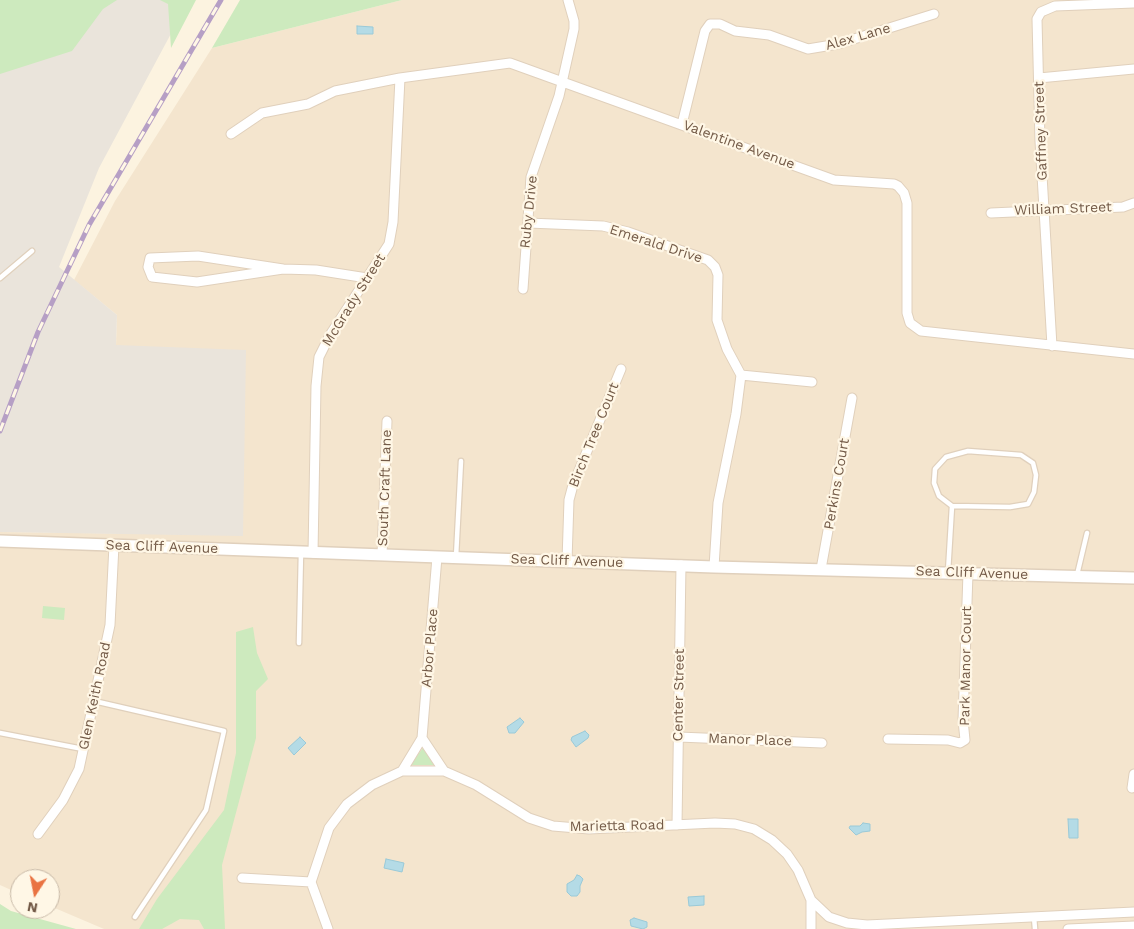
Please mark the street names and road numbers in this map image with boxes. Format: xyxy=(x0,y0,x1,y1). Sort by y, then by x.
street label: Alex Lane xyxy=(824,20,892,54)
street label: Gaffney Street xyxy=(1031,81,1051,181)
street label: Valentine Avenue xyxy=(681,117,797,173)
street label: Ruby Drive xyxy=(517,175,541,249)
street label: William Street xyxy=(1014,199,1112,219)
street label: Emerald Drive xyxy=(608,221,704,267)
street label: McGrady Street xyxy=(319,251,389,349)
street label: Birch Tree Court xyxy=(565,380,623,490)
street label: South Craft Lane xyxy=(375,429,395,547)
street label: Perkins Court xyxy=(821,437,853,531)
street label: Sea Cliff Avenue xyxy=(105,537,219,557)
street label: Sea Cliff Avenue xyxy=(510,551,624,571)
street label: Sea Cliff Avenue xyxy=(915,563,1029,583)
street label: Park Manor Court xyxy=(957,606,975,726)
street label: Arbor Place xyxy=(418,608,442,688)
street label: Glen Keith Road xyxy=(75,641,115,751)
street label: Center Street xyxy=(670,648,688,742)
street label: Manor Place xyxy=(708,730,792,750)
street label: Marietta Road xyxy=(569,817,665,835)

